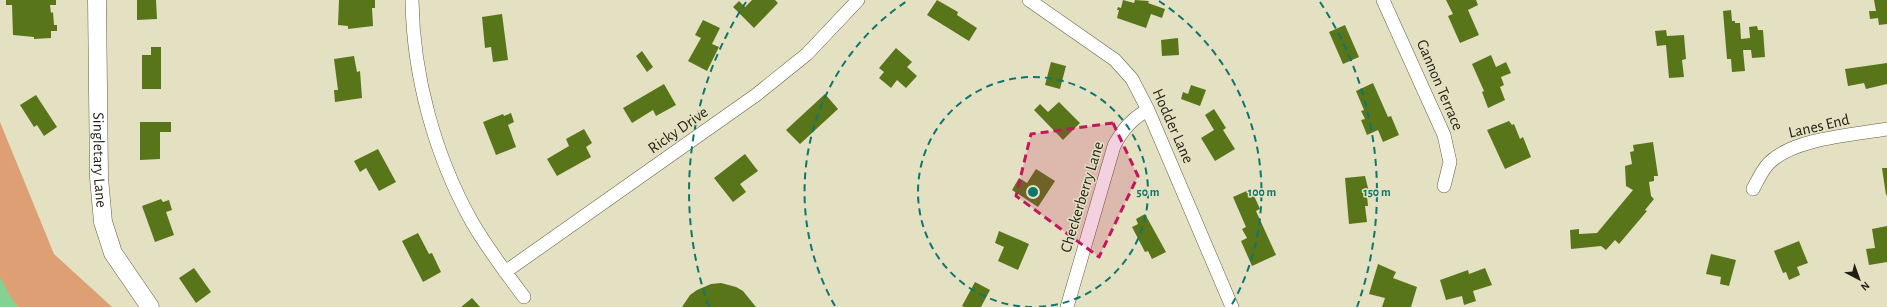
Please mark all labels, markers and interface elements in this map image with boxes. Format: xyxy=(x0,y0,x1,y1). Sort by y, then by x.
street label: Gannon Terrace xyxy=(1414,37,1466,133)
street label: Hodder Lane xyxy=(1149,86,1197,166)
street label: Ricky Drive xyxy=(645,104,711,157)
street label: Lanes End xyxy=(1787,111,1851,141)
street label: Singletary Lane xyxy=(90,112,110,208)
street label: Checkerberry Lane xyxy=(1058,140,1107,255)
centre of rings xyxy=(1026,185,1040,199)
text: 50 m xyxy=(1137,186,1160,198)
text: 100 m xyxy=(1248,186,1276,198)
text: 150 m xyxy=(1363,186,1391,198)
north arrow xyxy=(1839,259,1879,299)
text: N xyxy=(1859,280,1872,293)

